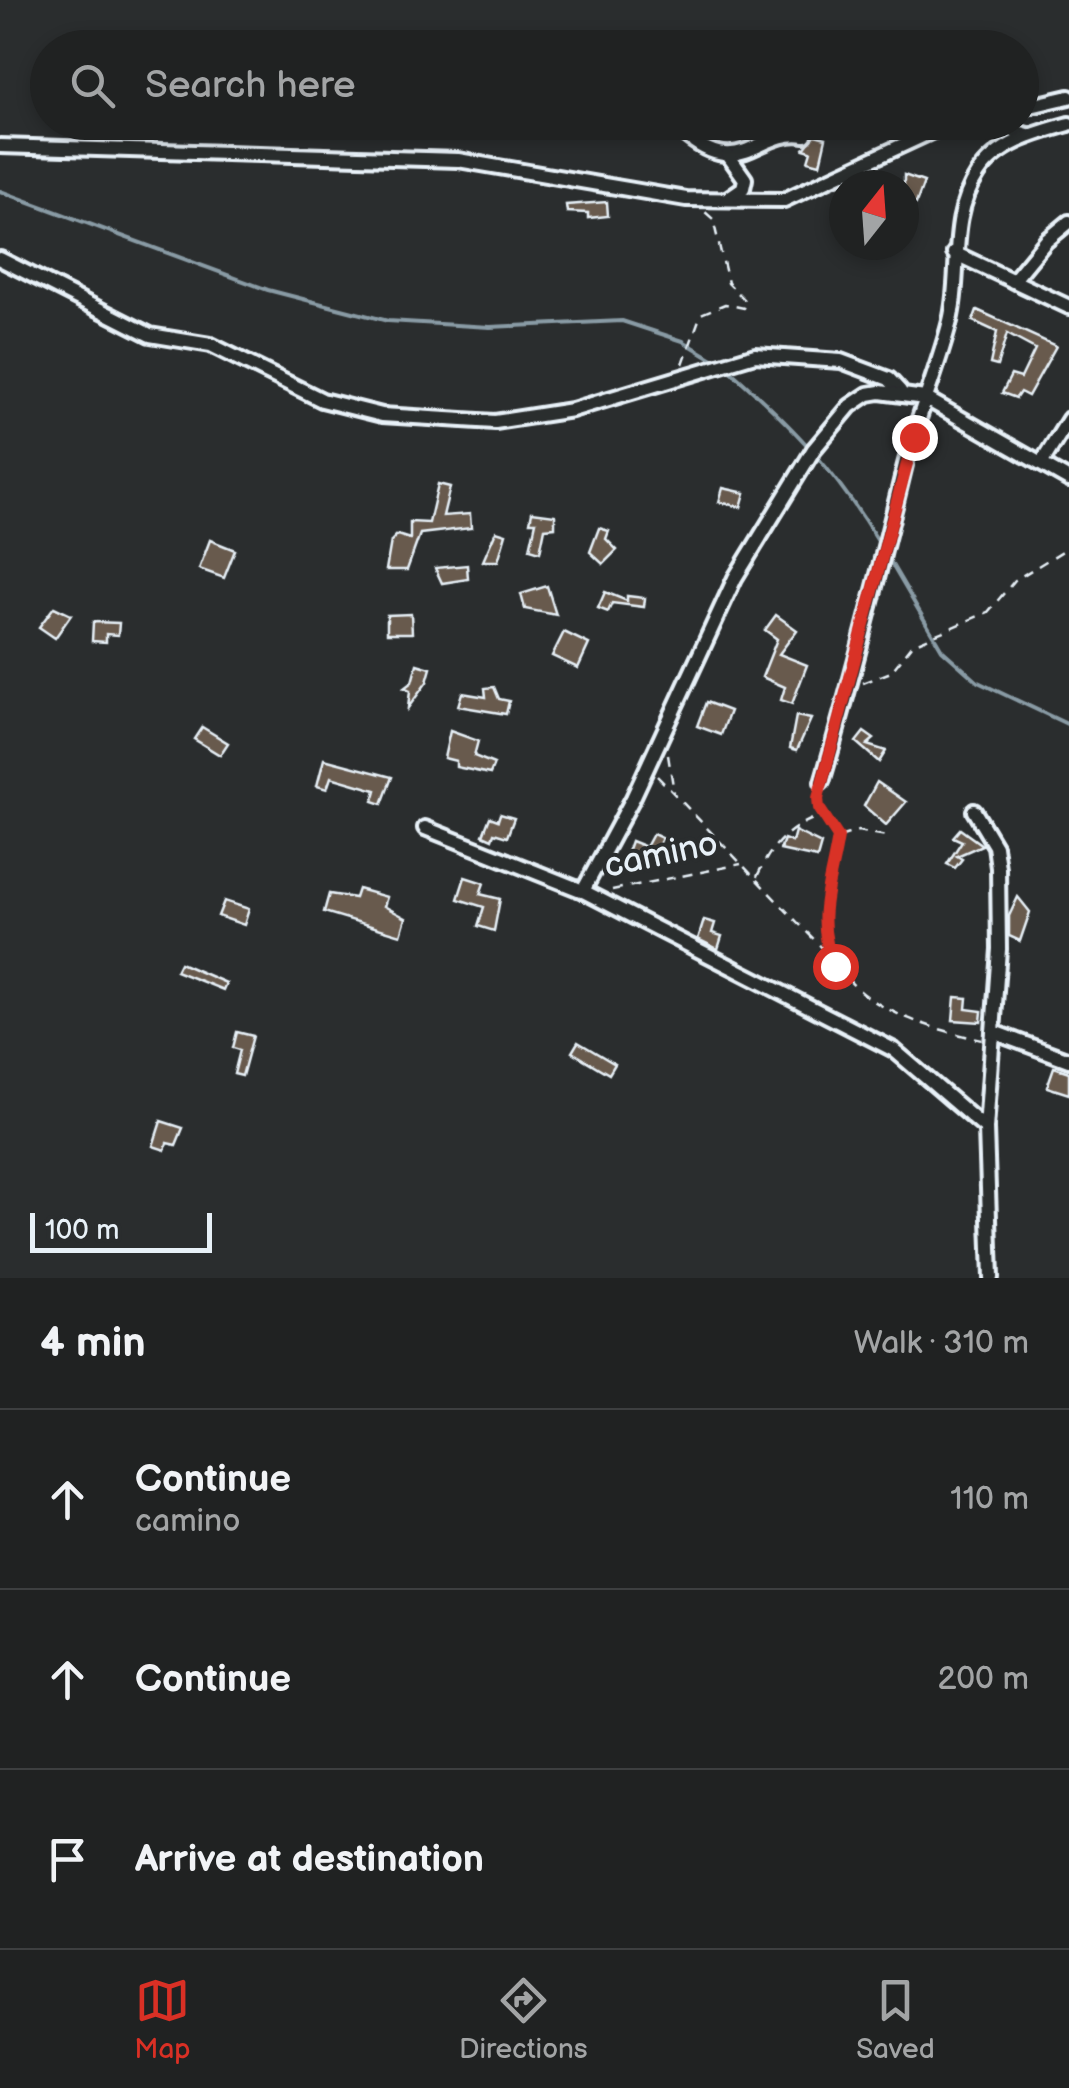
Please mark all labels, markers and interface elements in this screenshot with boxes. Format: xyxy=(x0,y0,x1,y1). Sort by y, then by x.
search box xyxy=(30,30,1039,140)
icon: search xyxy=(65,58,120,113)
text: Search here xyxy=(145,63,356,108)
north arrow xyxy=(829,170,919,260)
route end xyxy=(892,415,938,461)
street label: camino xyxy=(600,822,722,888)
route start xyxy=(813,944,859,990)
scale bar xyxy=(30,1208,212,1252)
text: 100 m xyxy=(45,1214,119,1247)
text: 4 min xyxy=(40,1318,146,1369)
text: Walk · 310 m xyxy=(854,1324,1029,1363)
text: Continue xyxy=(135,1457,291,1502)
icon: ahead xyxy=(40,1472,95,1527)
text: 110 m xyxy=(950,1480,1029,1519)
text: camino xyxy=(135,1502,240,1541)
icon: ahead xyxy=(40,1652,95,1707)
text: Continue xyxy=(135,1657,291,1702)
text: 200 m xyxy=(937,1660,1029,1699)
icon: arrive xyxy=(40,1832,95,1887)
text: Arrive at destination xyxy=(135,1837,484,1882)
tab: Map xyxy=(134,1973,191,2066)
tab: Directions xyxy=(459,1973,588,2066)
tab: Saved xyxy=(856,1973,935,2066)

